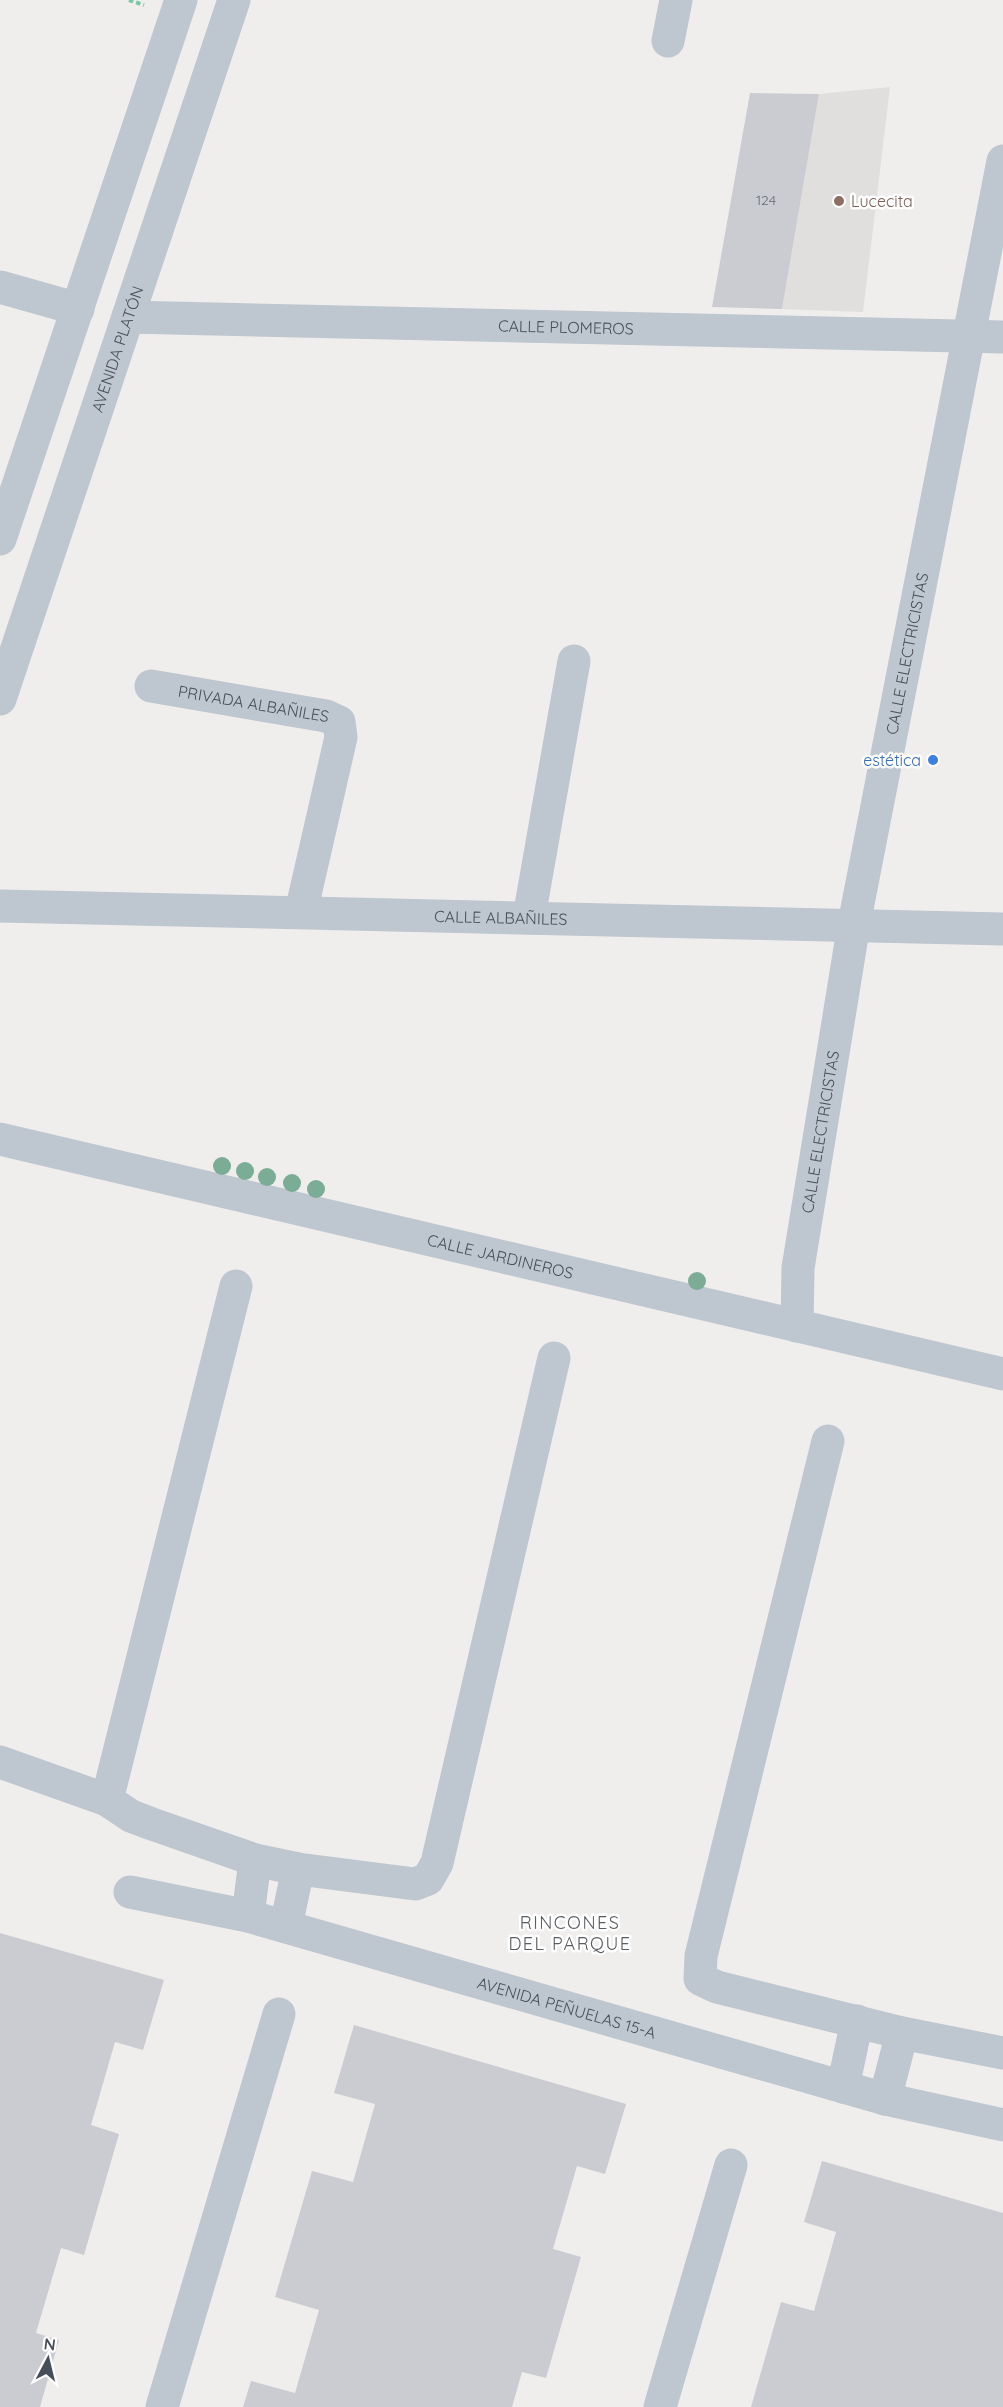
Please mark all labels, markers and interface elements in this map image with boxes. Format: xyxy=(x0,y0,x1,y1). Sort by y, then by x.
house number: 124 xyxy=(756,191,776,209)
place label: Lucecita xyxy=(851,191,913,211)
marker: Lucecita xyxy=(832,194,846,208)
street label: AVENIDA PLATÓN xyxy=(87,283,148,415)
street label: CALLE PLOMEROS xyxy=(498,315,634,339)
street label: CALLE ELECTRICISTAS xyxy=(881,571,932,736)
street label: PRIVADA ALBAÑILES xyxy=(176,681,331,726)
place label: estética xyxy=(863,750,921,770)
marker: estética xyxy=(926,753,940,767)
street label: CALLE ALBAÑILES xyxy=(434,906,568,929)
street label: CALLE ELECTRICISTAS xyxy=(797,1049,843,1215)
street label: CALLE JARDINEROS xyxy=(425,1229,575,1283)
district label: RINCONES DEL PARQUE xyxy=(508,1911,632,1955)
street label: AVENIDA PEÑUELAS 15-A xyxy=(475,1972,658,2043)
north arrow xyxy=(18,2329,78,2389)
text: N xyxy=(43,2333,57,2355)

